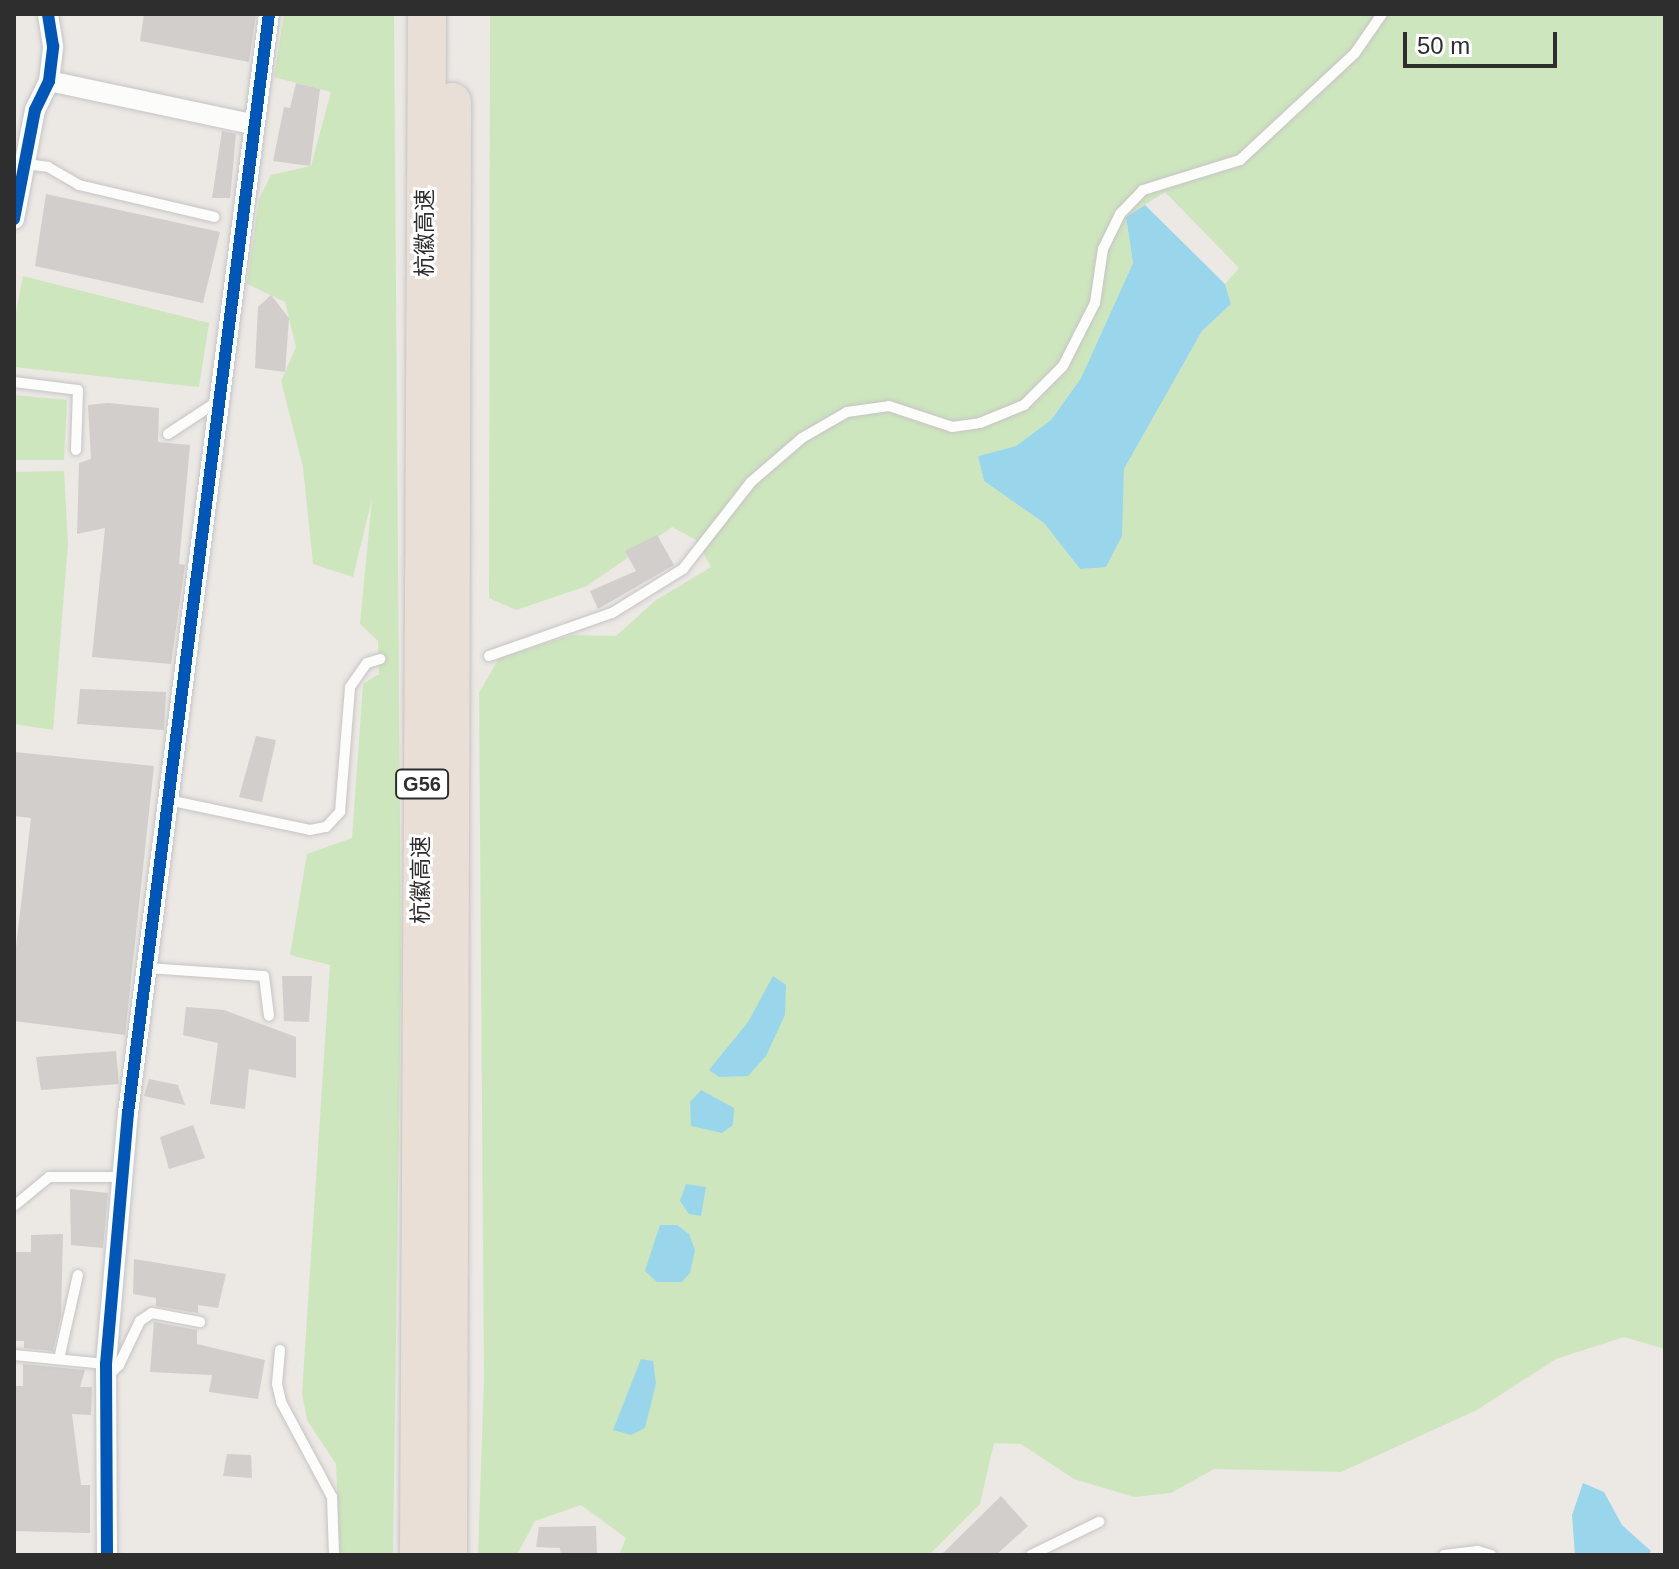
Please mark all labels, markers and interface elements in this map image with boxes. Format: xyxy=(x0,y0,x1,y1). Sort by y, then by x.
scale bar xyxy=(1407,16,1561,66)
text: 50 m xyxy=(1417,32,1470,59)
street label: 杭徽高速 xyxy=(412,189,438,277)
road number: G56 xyxy=(394,768,450,800)
street label: 杭徽高速 xyxy=(408,836,434,924)

